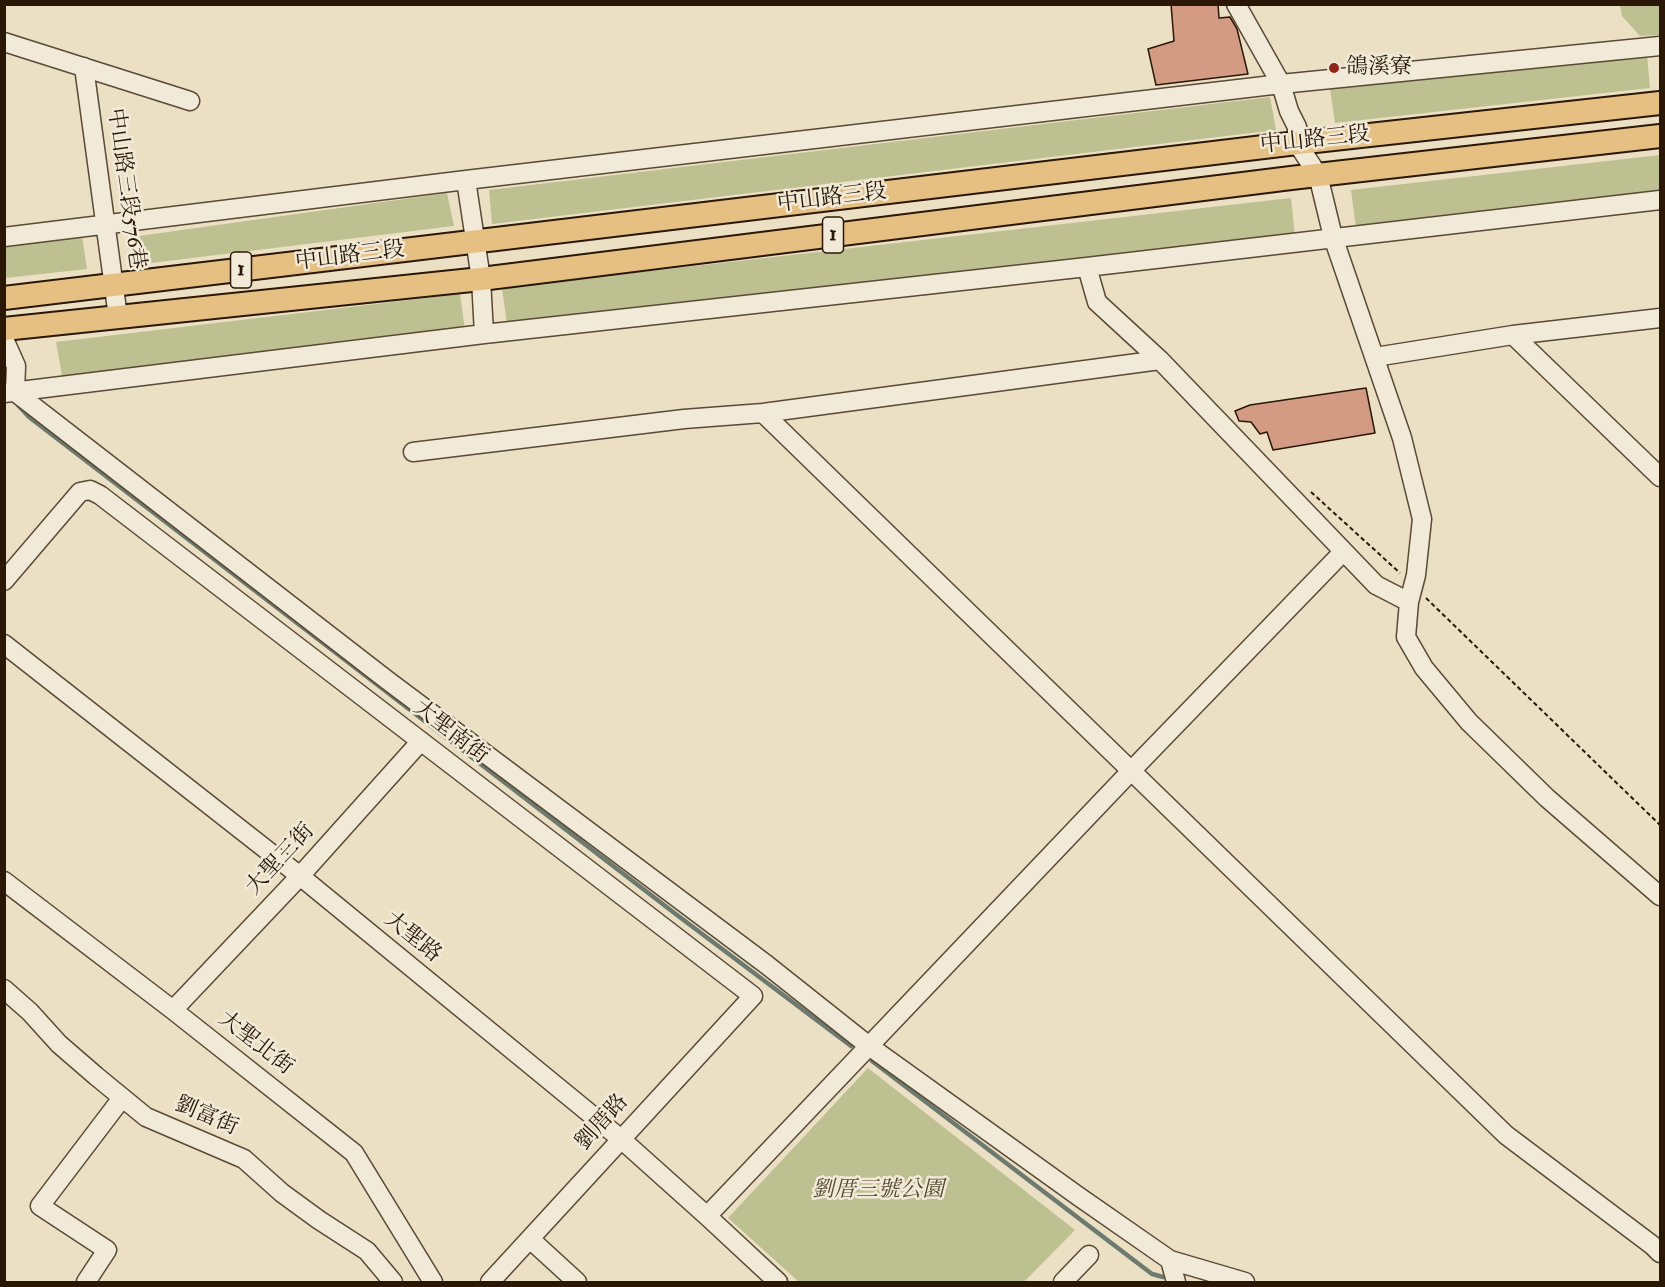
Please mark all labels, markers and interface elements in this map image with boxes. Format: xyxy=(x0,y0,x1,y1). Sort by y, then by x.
place label: 鴿溪寮 xyxy=(1346,55,1412,81)
marker: 鴿溪寮 xyxy=(1327,61,1341,75)
street label: 中山路三段576巷 xyxy=(101,107,149,271)
street label: 中山路三段 xyxy=(1259,122,1371,160)
street label: 中山路三段 xyxy=(776,179,888,219)
road number: 1 xyxy=(822,217,844,253)
street label: 中山路三段 xyxy=(294,237,406,277)
road number: 1 xyxy=(230,252,252,288)
street label: 大聖南街 xyxy=(407,696,493,770)
street label: 大聖三街 xyxy=(241,819,321,901)
street label: 大聖路 xyxy=(378,907,446,969)
street label: 大聖北街 xyxy=(212,1007,298,1081)
street label: 劉厝路 xyxy=(571,1090,635,1156)
street label: 劉富街 xyxy=(170,1092,242,1142)
park label: 劉厝三號公園 xyxy=(812,1178,944,1204)

